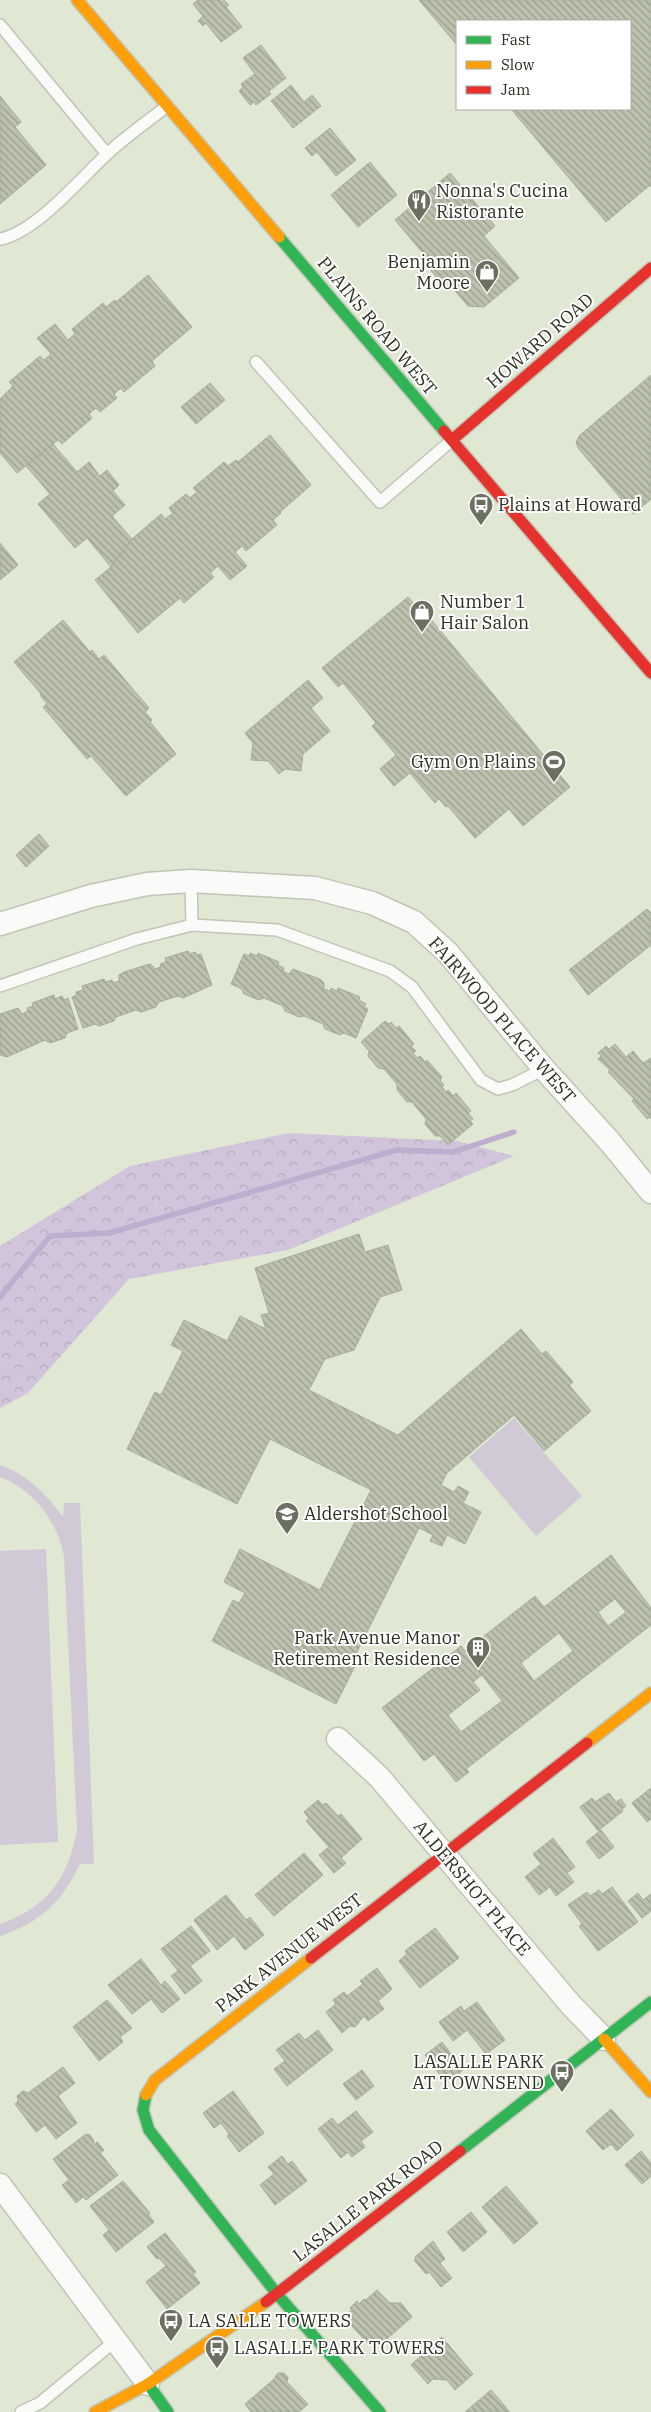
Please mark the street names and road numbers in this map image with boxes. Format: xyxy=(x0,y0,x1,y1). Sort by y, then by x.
street label: PLAINS ROAD WEST xyxy=(313,252,442,400)
street label: HOWARD ROAD xyxy=(481,288,598,393)
street label: FAIRWOOD PLACE WEST xyxy=(424,932,581,1108)
street label: ALDERSHOT PLACE xyxy=(409,1815,536,1960)
street label: PARK AVENUE WEST xyxy=(210,1888,367,2017)
street label: LASALLE PARK ROAD xyxy=(288,2135,447,2266)

